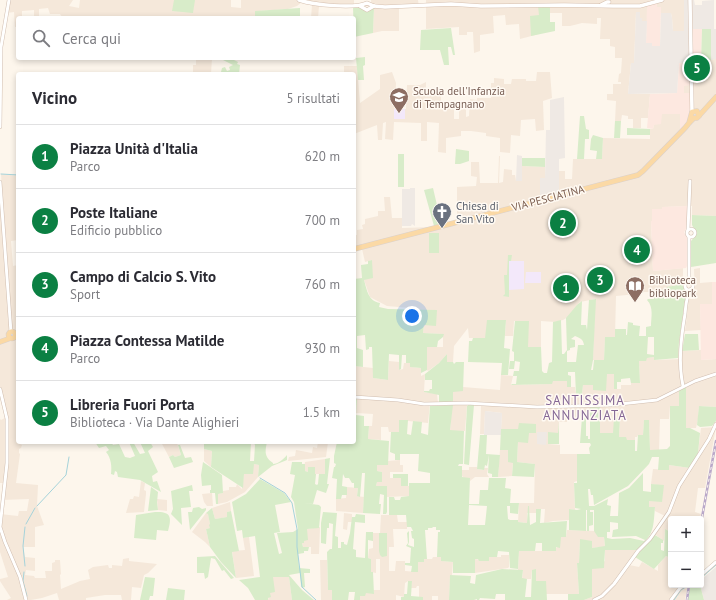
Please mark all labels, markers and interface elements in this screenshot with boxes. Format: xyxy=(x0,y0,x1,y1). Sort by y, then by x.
search box xyxy=(16,16,356,60)
icon: search xyxy=(30,27,52,49)
text: Cerca qui xyxy=(62,29,121,48)
pin: 5 xyxy=(684,53,710,83)
place label: Scuola dell'Infanzia di Tempagnano xyxy=(413,84,505,111)
school or university icon: Scuola dell'Infanzia di Tempagnano xyxy=(388,86,410,114)
text: Vicino xyxy=(32,87,77,109)
text: 5 risultati xyxy=(287,90,340,107)
text: Piazza Unità d'Italia xyxy=(70,139,198,158)
text: 1 xyxy=(41,148,49,165)
text: 620 m xyxy=(305,148,340,165)
text: Parco xyxy=(70,158,100,175)
street label: VIA PESCIATINA xyxy=(509,181,586,215)
place label: Chiesa di San Vito xyxy=(456,199,499,226)
church icon: Chiesa di San Vito xyxy=(431,201,453,229)
text: Poste Italiane xyxy=(70,203,158,222)
pin: 2 xyxy=(550,208,576,238)
text: 2 xyxy=(41,212,49,229)
text: 700 m xyxy=(305,212,340,229)
text: Edificio pubblico xyxy=(70,222,162,239)
pin: 4 xyxy=(624,235,650,265)
pin: 3 xyxy=(587,265,613,295)
text: Campo di Calcio S. Vito xyxy=(70,267,216,286)
pin: 1 xyxy=(553,273,579,303)
place label: Biblioteca bibliopark xyxy=(649,273,697,300)
library icon: Biblioteca bibliopark xyxy=(624,275,646,303)
text: 3 xyxy=(41,276,49,293)
text: 760 m xyxy=(305,276,340,293)
text: Sport xyxy=(70,286,100,303)
your location xyxy=(402,306,422,326)
text: Piazza Contessa Matilde xyxy=(70,331,224,350)
text: 4 xyxy=(41,340,49,357)
text: 930 m xyxy=(305,340,340,357)
text: Parco xyxy=(70,350,100,367)
district label: SANTISSIMA ANNUNZIATA xyxy=(543,392,627,424)
text: Libreria Fuori Porta xyxy=(70,395,195,414)
text: 5 xyxy=(41,404,49,421)
text: 1.5 km xyxy=(303,404,340,421)
text: Biblioteca · Via Dante Alighieri xyxy=(70,414,239,431)
map controls xyxy=(668,516,704,588)
button: + xyxy=(668,516,704,552)
button: − xyxy=(668,552,704,588)

